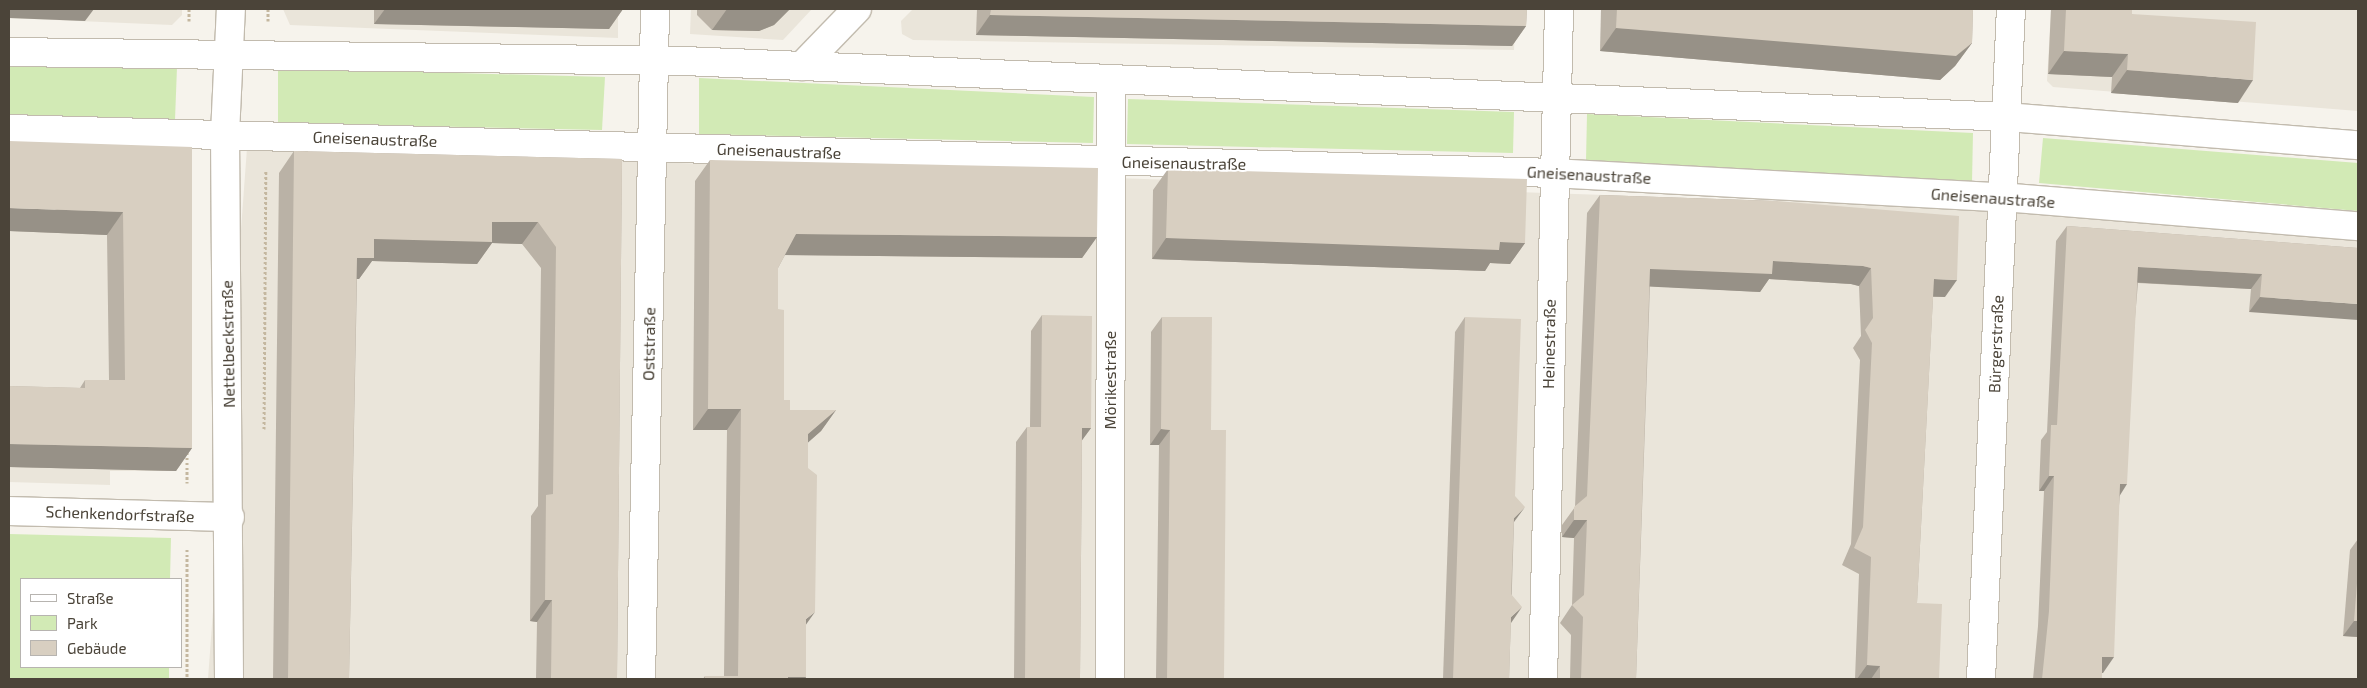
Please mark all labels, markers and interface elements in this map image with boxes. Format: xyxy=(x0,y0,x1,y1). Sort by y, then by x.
street label: Gneisenaustraße xyxy=(312,127,438,151)
street label: Gneisenaustraße xyxy=(716,139,842,163)
street label: Gneisenaustraße xyxy=(1122,152,1246,174)
street label: Gneisenaustraße xyxy=(1526,162,1652,188)
street label: Gneisenaustraße xyxy=(1930,184,2056,212)
street label: Nettelbeckstraße xyxy=(217,280,239,408)
street label: Bürgerstraße xyxy=(1985,295,2007,393)
street label: Heinestraße xyxy=(1539,299,1559,389)
street label: Oststraße xyxy=(639,307,659,381)
street label: Mörikestraße xyxy=(1100,331,1120,429)
street label: Schenkendorfstraße xyxy=(45,502,195,526)
legend xyxy=(20,578,182,668)
text: Straße xyxy=(67,589,113,607)
text: Park xyxy=(67,614,98,632)
text: Gebäude xyxy=(67,639,126,657)

